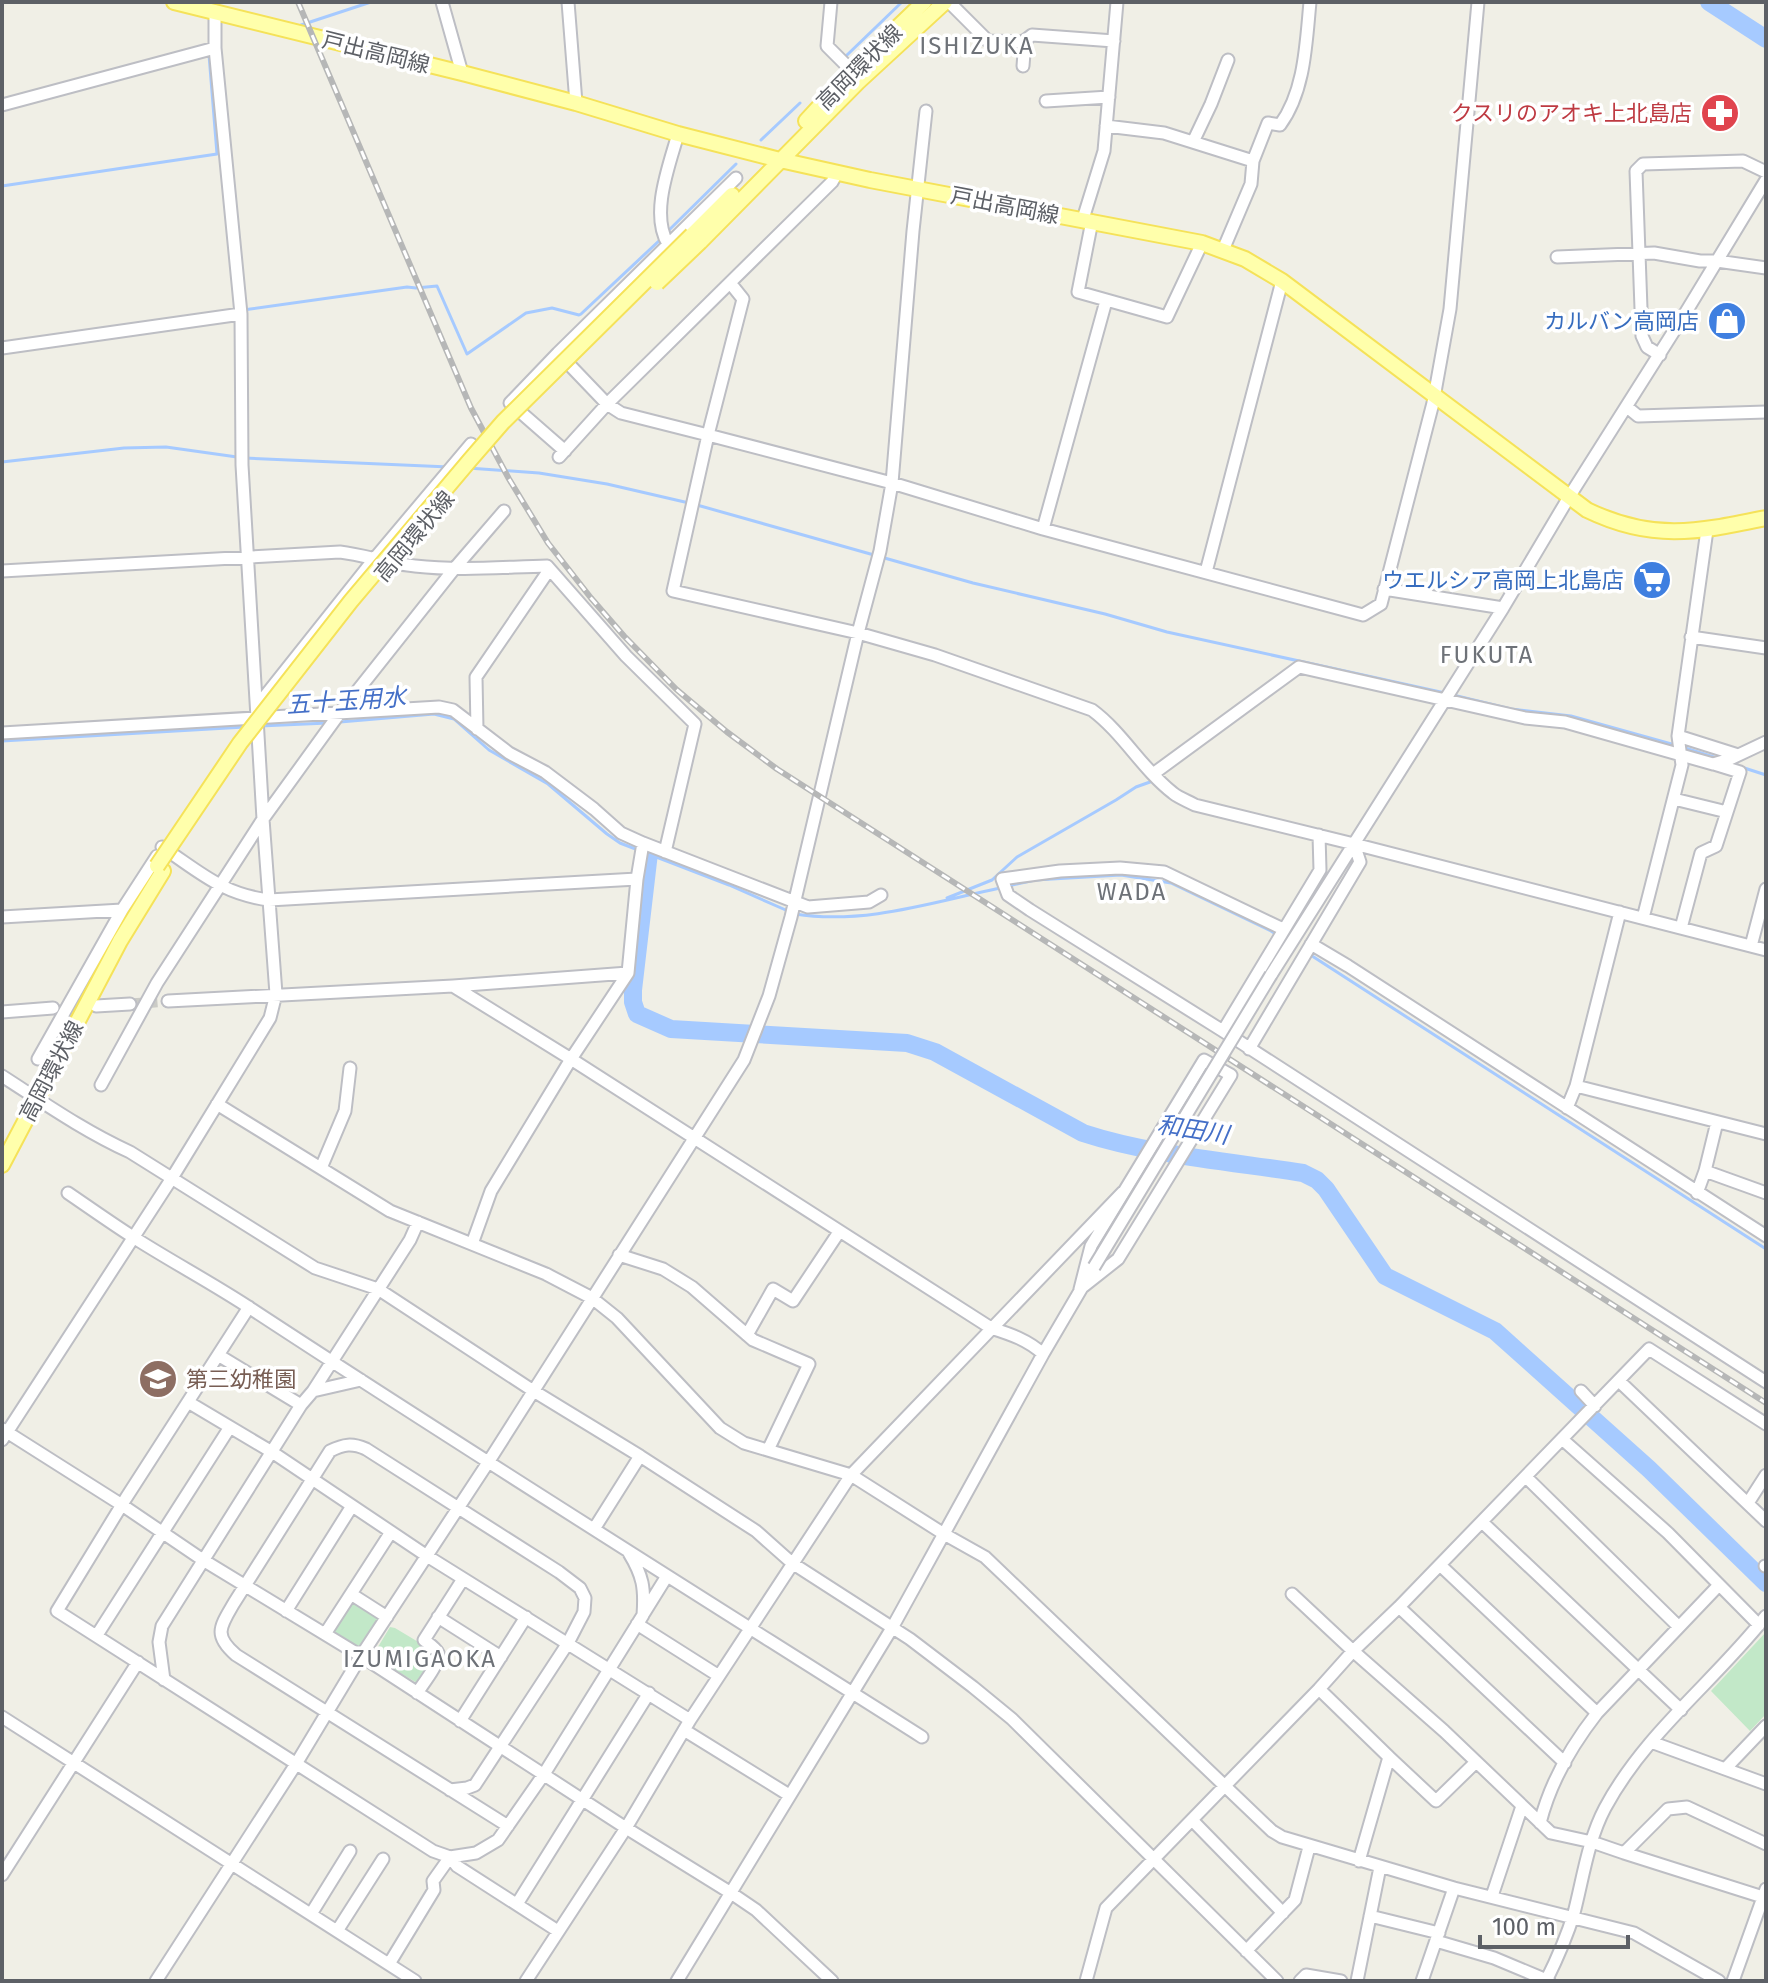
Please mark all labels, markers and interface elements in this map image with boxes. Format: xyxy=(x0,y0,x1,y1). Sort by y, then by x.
street label: 高岡環状線 xyxy=(811,19,908,116)
street label: 戸出高岡線 xyxy=(319,26,433,79)
district label: ISHIZUKA xyxy=(919,32,1035,60)
pharmacy icon: クスリのアオキ上北島店 xyxy=(1699,92,1741,134)
place label: クスリのアオキ上北島店 xyxy=(1451,100,1692,127)
street label: 戸出高岡線 xyxy=(948,182,1061,229)
shop icon: カルバン高岡店 xyxy=(1706,300,1748,342)
place label: カルバン高岡店 xyxy=(1544,308,1699,335)
street label: 高岡環状線 xyxy=(369,486,460,587)
supermarket icon: ウエルシア高岡上北島店 xyxy=(1631,559,1673,601)
place label: ウエルシア高岡上北島店 xyxy=(1382,567,1624,594)
district label: FUKUTA xyxy=(1440,641,1534,669)
water label: 五十玉用水 xyxy=(285,683,410,719)
district label: WADA xyxy=(1097,878,1167,906)
street label: 高岡環状線 xyxy=(14,1016,89,1126)
water label: 和田川 xyxy=(1155,1111,1234,1150)
school or university icon: 第三幼稚園 xyxy=(137,1358,179,1400)
place label: 第三幼稚園 xyxy=(186,1366,296,1393)
district label: IZUMIGAOKA xyxy=(343,1645,497,1673)
scale bar xyxy=(1480,1899,1628,1949)
text: 100 m xyxy=(1492,1913,1556,1941)

